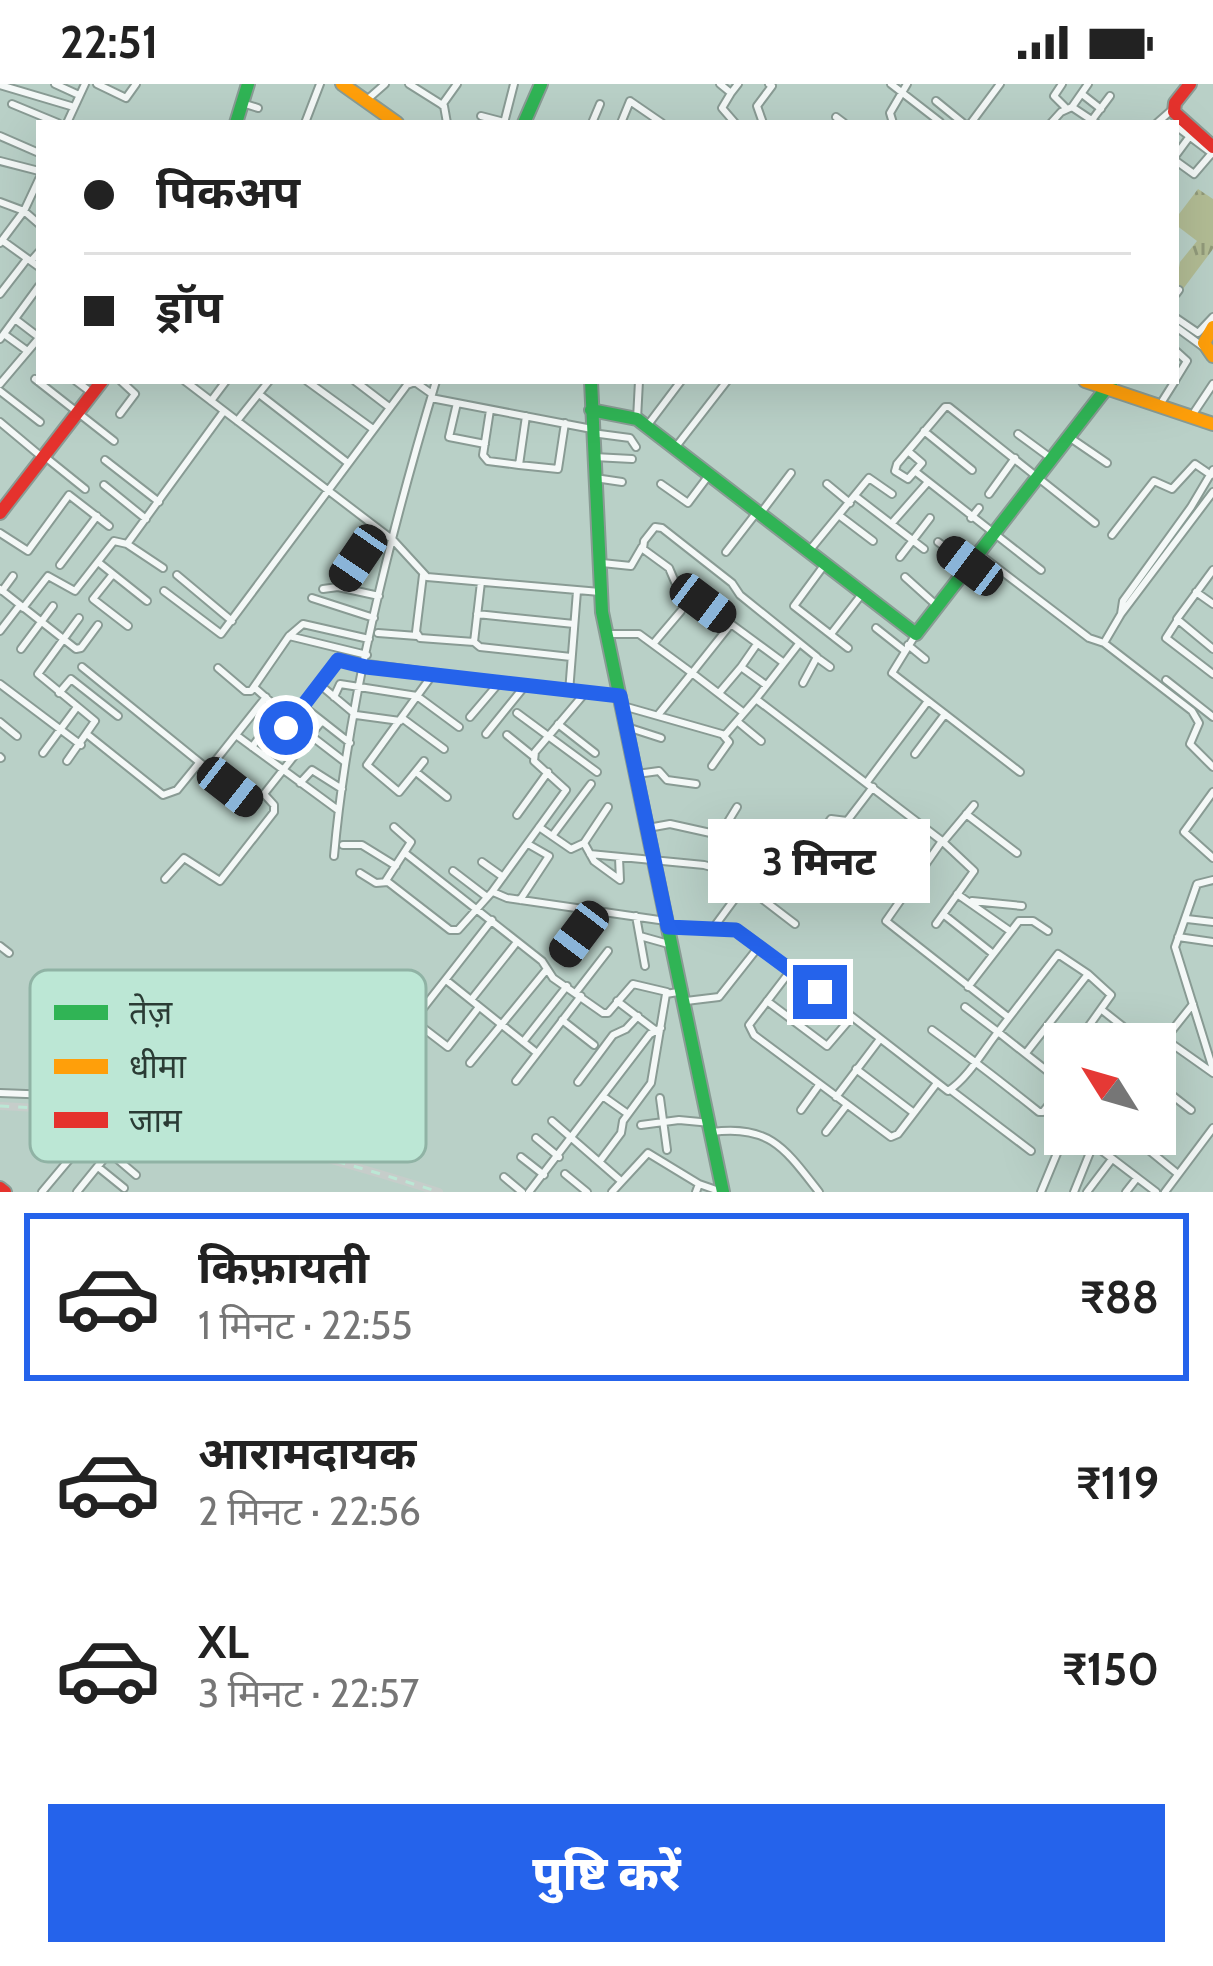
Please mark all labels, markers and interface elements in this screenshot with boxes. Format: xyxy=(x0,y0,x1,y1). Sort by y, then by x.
text: 22:51 xyxy=(60,15,158,69)
text: पिकअप xyxy=(156,165,300,219)
text: ड्रॉप xyxy=(156,280,223,334)
car xyxy=(323,518,393,598)
car xyxy=(930,530,1010,602)
car xyxy=(663,567,743,639)
route start xyxy=(259,701,313,755)
car xyxy=(191,751,269,823)
callout: 3 मिनट xyxy=(709,818,931,902)
text: 3 मिनट xyxy=(762,837,876,885)
car xyxy=(543,894,615,974)
route end xyxy=(793,965,847,1019)
legend xyxy=(30,970,426,1162)
text: तेज़ xyxy=(129,992,173,1032)
north arrow xyxy=(1044,1023,1176,1155)
map controls xyxy=(1044,1023,1176,1155)
text: धीमा xyxy=(129,1046,188,1086)
text: जाम xyxy=(129,1100,183,1140)
text: किफ़ायती xyxy=(198,1240,369,1294)
icon: car xyxy=(54,1243,162,1351)
text: ₹88 xyxy=(1080,1270,1159,1324)
text: 1 मिनट · 22:55 xyxy=(198,1301,412,1349)
text: आरामदायक xyxy=(198,1426,416,1480)
icon: car xyxy=(54,1429,162,1537)
text: ₹119 xyxy=(1076,1456,1159,1510)
text: 2 मिनट · 22:56 xyxy=(198,1487,421,1535)
icon: car xyxy=(54,1615,162,1723)
text: XL xyxy=(198,1615,249,1669)
text: ₹150 xyxy=(1062,1642,1159,1696)
text: 3 मिनट · 22:57 xyxy=(198,1669,419,1717)
button: पुष्टि करें xyxy=(48,1804,1165,1942)

